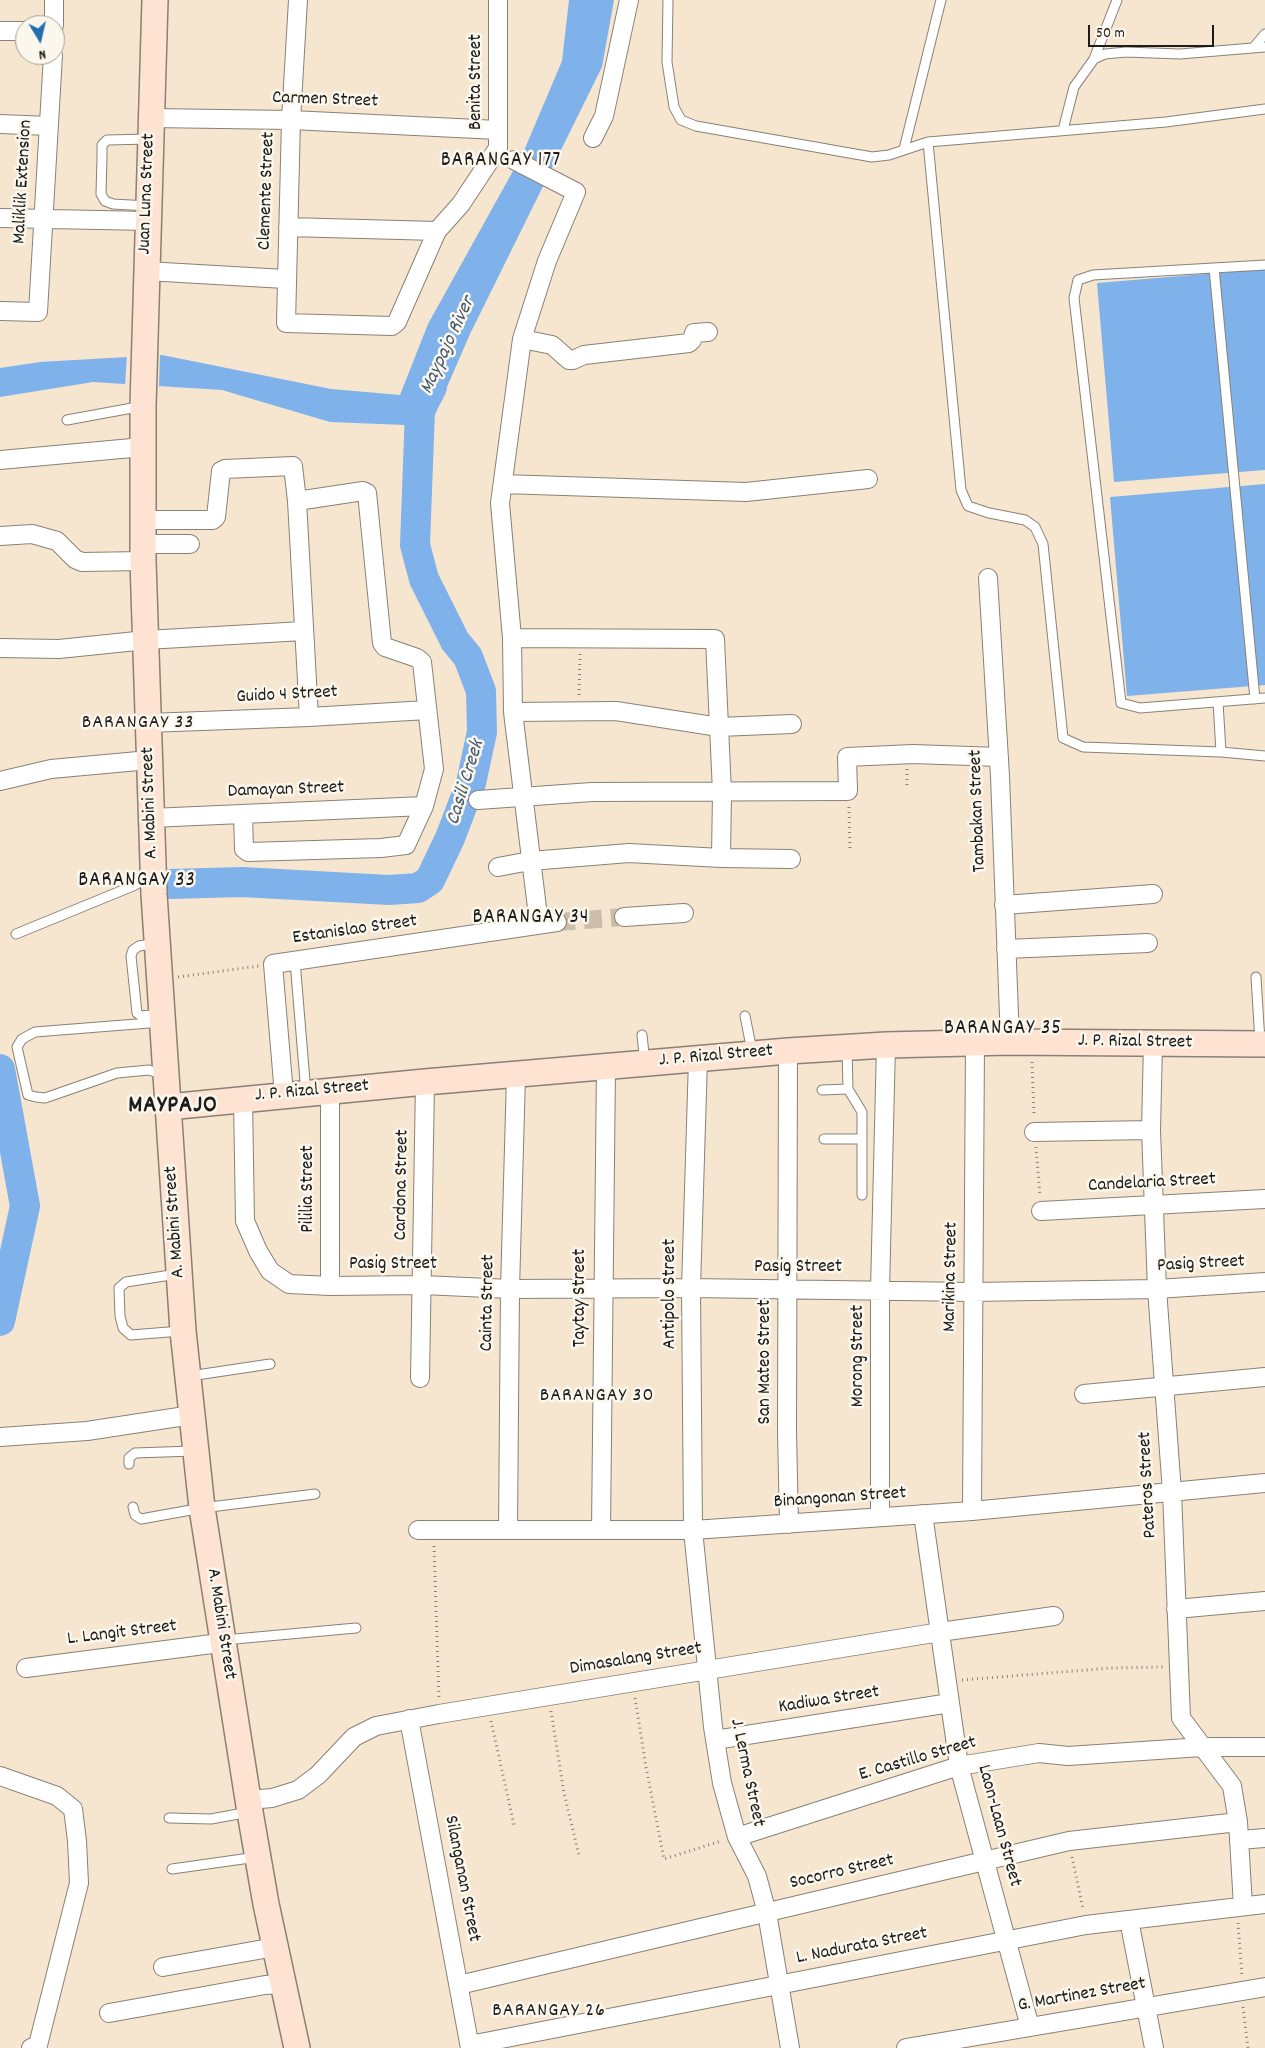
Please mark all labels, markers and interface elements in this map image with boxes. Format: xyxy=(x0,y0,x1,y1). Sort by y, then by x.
north arrow xyxy=(15,15,65,65)
scale bar xyxy=(1090,15,1216,47)
text: 50 m xyxy=(1096,23,1125,45)
street label: Benita Street xyxy=(466,34,488,130)
text: N xyxy=(37,43,47,64)
street label: Carmen Street xyxy=(272,88,378,114)
street label: Maliklik Extension xyxy=(9,119,39,245)
street label: Clemente Street xyxy=(255,131,281,251)
street label: Juan Luna Street xyxy=(134,133,162,255)
district label: BARANGAY 177 xyxy=(439,149,563,175)
water label: Maypajo River xyxy=(416,294,482,398)
street label: Guido 4 Street xyxy=(236,682,338,710)
district label: BARANGAY 33 xyxy=(80,712,196,736)
water label: Casili Creek xyxy=(443,738,491,828)
street label: A. Mabini Street xyxy=(138,746,164,860)
street label: Tambakan Street xyxy=(965,749,993,873)
street label: Damayan Street xyxy=(227,778,345,804)
district label: BARANGAY 33 xyxy=(77,869,197,895)
district label: BARANGAY 34 xyxy=(471,906,591,932)
street label: Estanislao Street xyxy=(291,911,419,951)
district label: BARANGAY 35 xyxy=(943,1017,1063,1043)
street label: J. P. Rizal Street xyxy=(1078,1031,1192,1055)
street label: J. P. Rizal Street xyxy=(658,1041,774,1073)
street label: J. P. Rizal Street xyxy=(254,1076,370,1108)
district label: MAYPAJO xyxy=(127,1094,219,1122)
street label: Cardona Street xyxy=(391,1129,415,1241)
street label: Pililia Street xyxy=(298,1145,320,1233)
street label: A. Mabini Street xyxy=(161,1165,191,1279)
street label: Candelaria Street xyxy=(1088,1169,1216,1199)
street label: Marikina Street xyxy=(940,1222,964,1332)
street label: Antipolo Street xyxy=(660,1239,682,1349)
street label: Taytay Street xyxy=(570,1249,592,1347)
street label: Pasig Street xyxy=(1157,1251,1245,1279)
street label: Pasig Street xyxy=(349,1254,437,1276)
street label: Cainta Street xyxy=(477,1254,501,1352)
street label: Pasig Street xyxy=(754,1257,842,1279)
street label: San Mateo Street xyxy=(755,1300,777,1424)
street label: Morong Street xyxy=(848,1305,870,1407)
district label: BARANGAY 30 xyxy=(538,1385,656,1409)
street label: Pateros Street xyxy=(1135,1431,1163,1539)
street label: Binangonan Street xyxy=(773,1483,907,1515)
street label: A. Mabini Street xyxy=(200,1567,240,1681)
street label: L. Langit Street xyxy=(66,1616,178,1652)
street label: Dimasalang Street xyxy=(568,1638,704,1682)
street label: Kadiwa Street xyxy=(777,1682,881,1720)
street label: J. Lerma Street xyxy=(723,1717,769,1829)
street label: E. Castillo Street xyxy=(857,1732,979,1788)
street label: Laon-Laan Street xyxy=(971,1763,1025,1889)
street label: Silanganan Street xyxy=(438,1814,484,1944)
street label: Socorro Street xyxy=(788,1850,896,1896)
street label: L. Nadurata Street xyxy=(795,1923,929,1971)
street label: G. Martinez Street xyxy=(1016,1974,1148,2018)
district label: BARANGAY 26 xyxy=(491,2000,607,2024)

